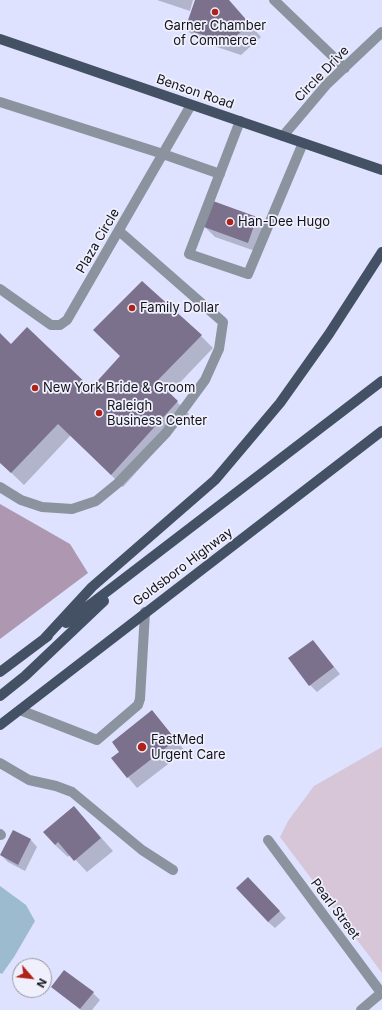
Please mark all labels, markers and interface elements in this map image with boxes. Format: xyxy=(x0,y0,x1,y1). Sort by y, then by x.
marker: Garner Chamber of Commerce xyxy=(210,7,220,17)
place label: Garner Chamber of Commerce xyxy=(164,18,266,49)
street label: Circle Drive xyxy=(292,43,352,105)
street label: Benson Road xyxy=(154,71,236,113)
street label: Plaza Circle xyxy=(73,206,123,276)
place label: Han-Dee Hugo xyxy=(238,214,330,230)
marker: Han-Dee Hugo xyxy=(225,217,235,227)
place label: Family Dollar xyxy=(140,300,219,316)
marker: Family Dollar xyxy=(127,303,137,313)
place label: New York Bride & Groom xyxy=(43,380,195,396)
marker: New York Bride & Groom xyxy=(30,383,40,393)
place label: Raleigh Business Center xyxy=(107,398,207,429)
marker: Raleigh Business Center xyxy=(94,408,104,418)
street label: Goldsboro Highway xyxy=(130,524,236,610)
place label: FastMed Urgent Care xyxy=(151,732,226,763)
marker: FastMed Urgent Care xyxy=(136,741,148,753)
street label: Pearl Street xyxy=(307,876,363,942)
north arrow xyxy=(12,958,52,998)
text: N xyxy=(34,976,50,990)

